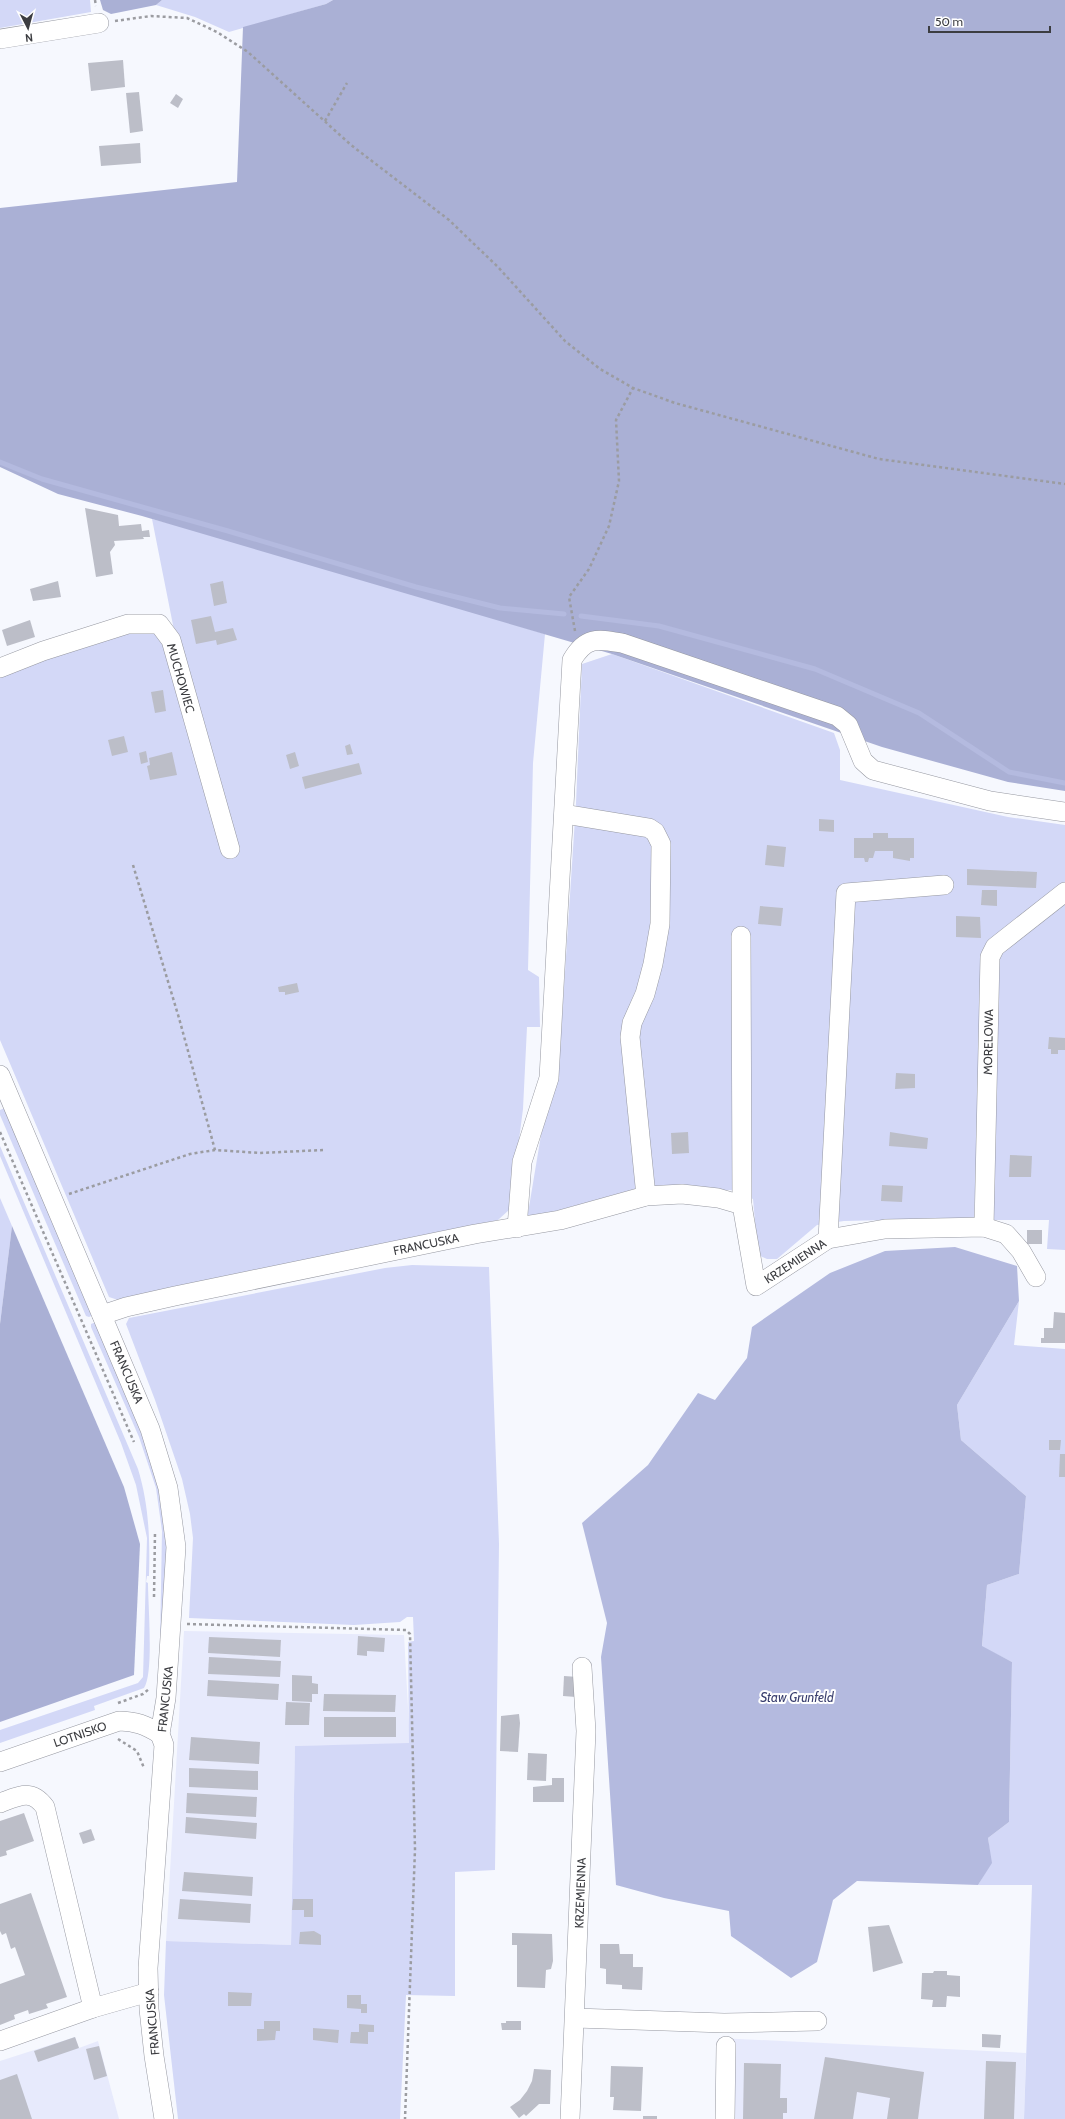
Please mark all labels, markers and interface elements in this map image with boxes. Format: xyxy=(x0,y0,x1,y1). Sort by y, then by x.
north arrow xyxy=(8,8,48,48)
scale bar xyxy=(929,8,1050,34)
text: 50 m xyxy=(935,14,963,29)
text: N xyxy=(24,31,34,45)
street label: MUCHOWIEC xyxy=(164,641,198,715)
street label: MORELOWA xyxy=(980,1008,996,1075)
street label: FRANCUSKA xyxy=(392,1230,461,1258)
street label: KRZEMIENNA xyxy=(761,1235,829,1287)
street label: FRANCUSKA xyxy=(107,1338,147,1406)
street label: FRANCUSKA xyxy=(154,1664,176,1733)
water label: Staw Grunfeld xyxy=(760,1689,834,1705)
street label: LOTNISKO xyxy=(51,1718,109,1750)
street label: KRZEMIENNA xyxy=(571,1857,589,1929)
street label: FRANCUSKA xyxy=(142,1988,162,2056)

